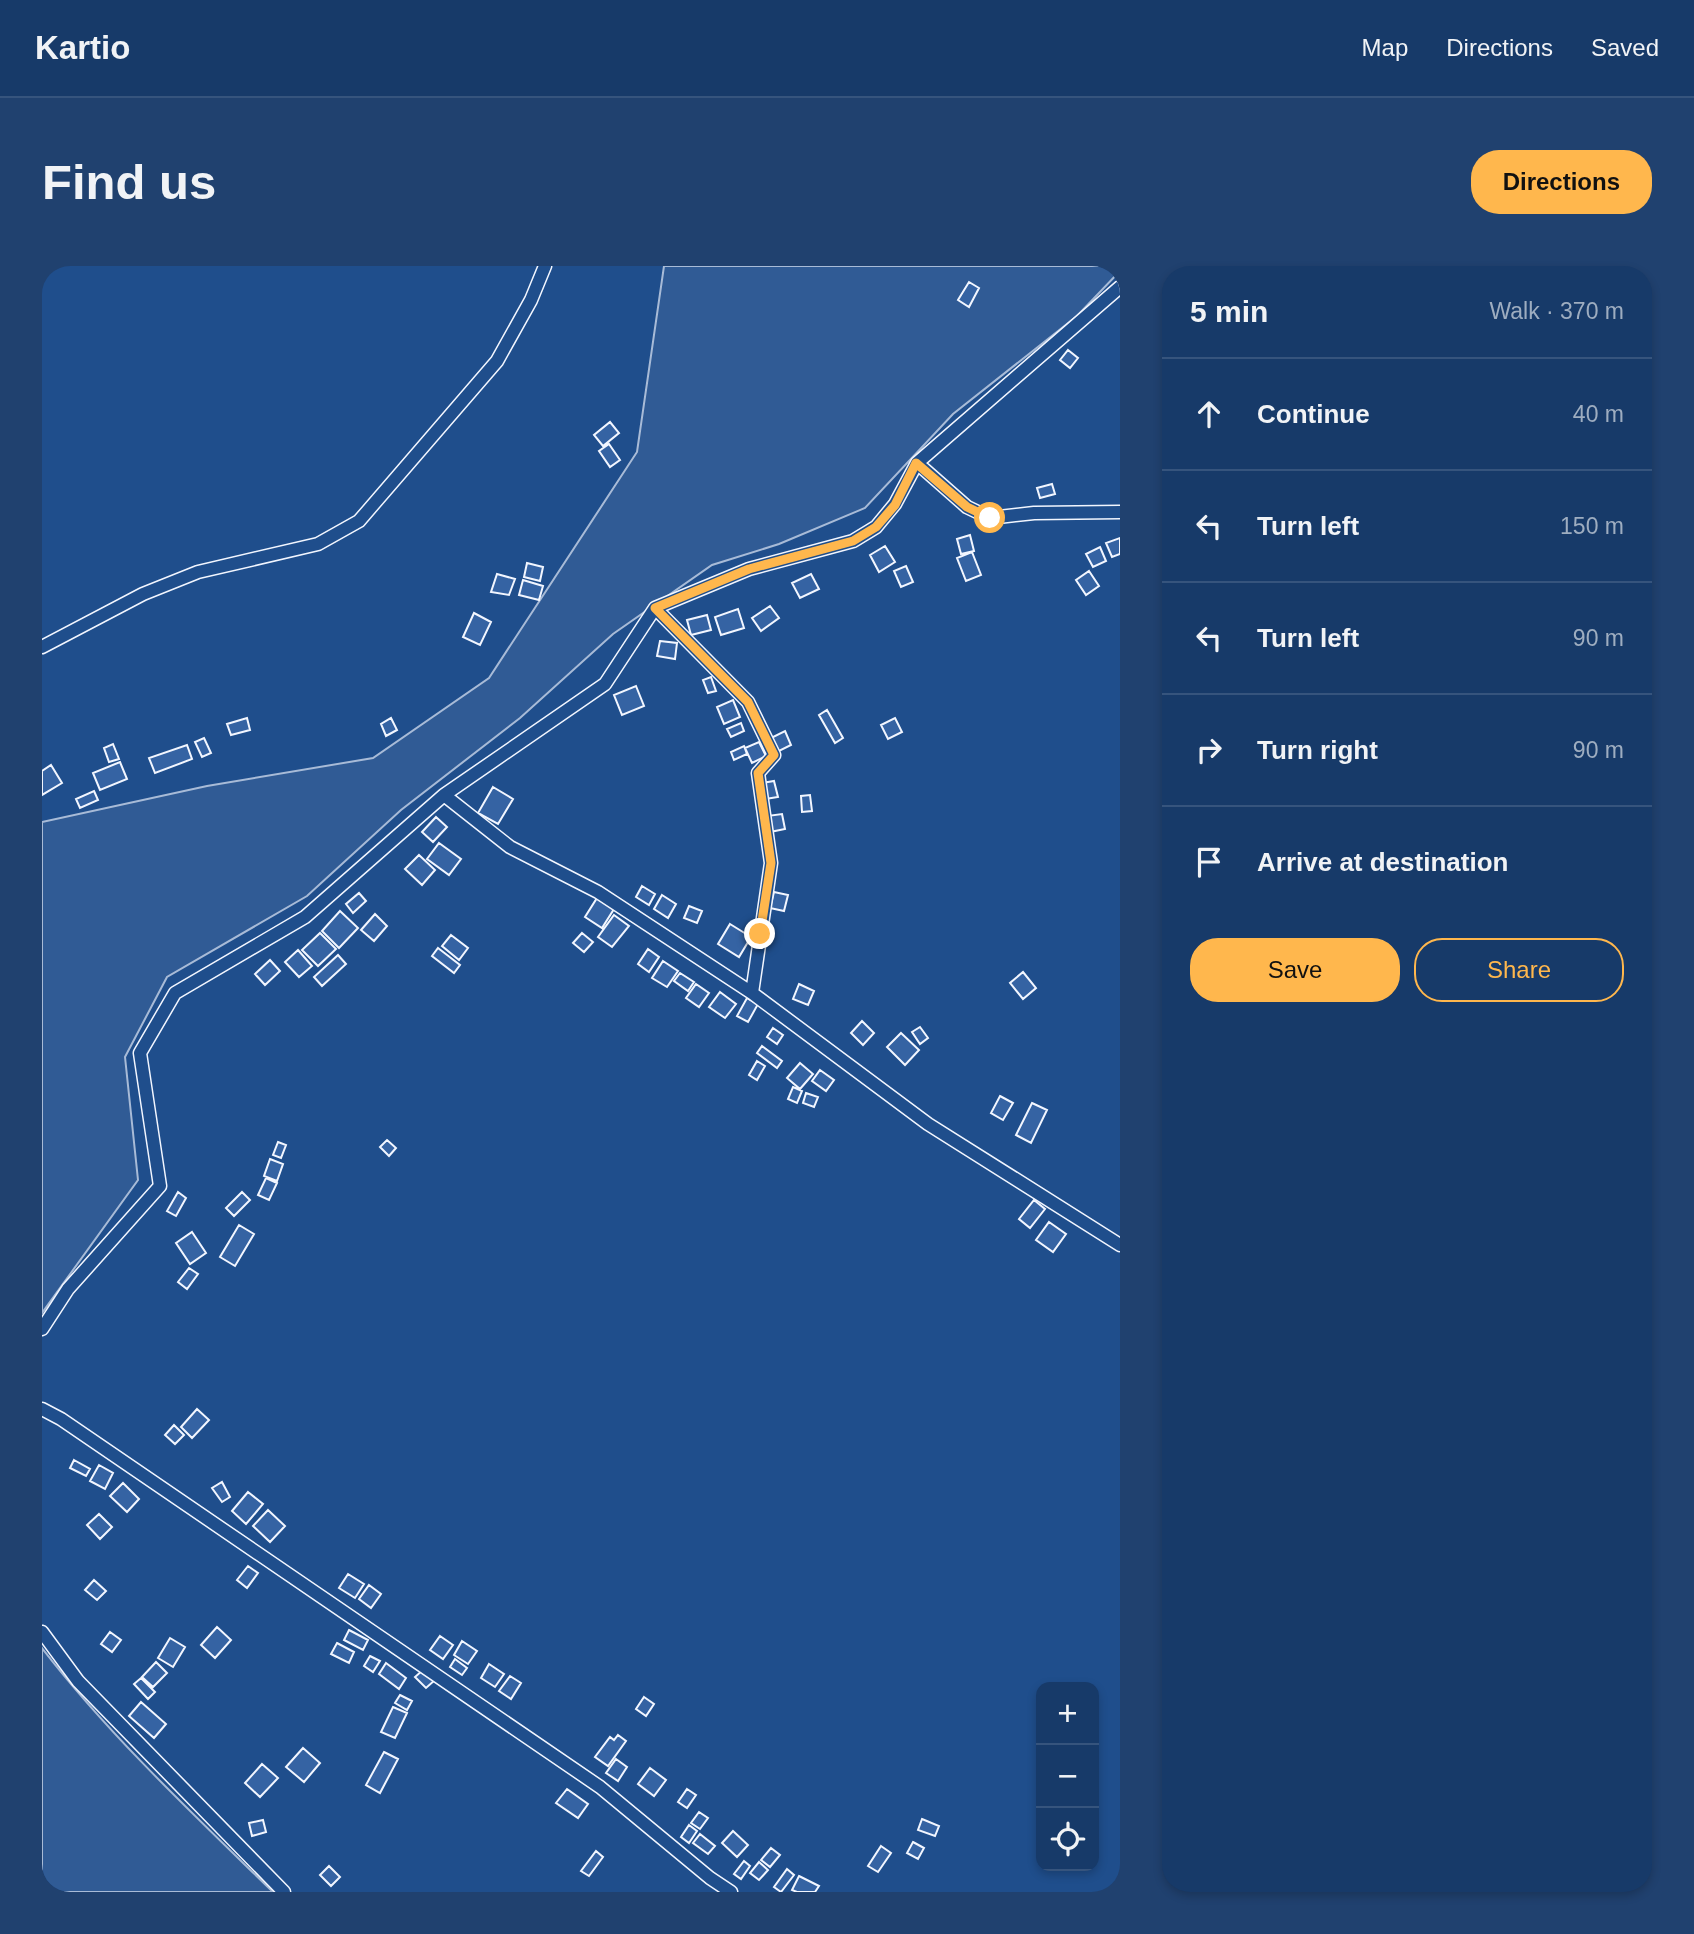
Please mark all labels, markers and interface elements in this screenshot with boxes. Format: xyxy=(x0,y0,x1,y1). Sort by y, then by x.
text: Kartio xyxy=(35,29,130,66)
text: Map xyxy=(1362,34,1408,61)
text: Directions xyxy=(1446,34,1553,61)
text: Saved xyxy=(1591,34,1659,61)
button: Directions xyxy=(1471,150,1652,214)
text: Find us xyxy=(42,155,216,209)
text: 5 min xyxy=(1190,295,1268,328)
text: Walk · 370 m xyxy=(1489,298,1624,324)
icon: ahead xyxy=(1190,395,1228,433)
text: Continue xyxy=(1257,399,1370,429)
text: 40 m xyxy=(1573,401,1624,427)
route start xyxy=(974,502,1005,533)
icon: left xyxy=(1190,507,1228,545)
text: Turn left xyxy=(1257,511,1359,541)
text: 150 m xyxy=(1560,513,1624,539)
icon: left xyxy=(1190,619,1228,657)
text: Turn left xyxy=(1257,623,1359,653)
text: 90 m xyxy=(1573,625,1624,651)
icon: right xyxy=(1190,731,1228,769)
text: Turn right xyxy=(1257,735,1378,765)
text: 90 m xyxy=(1573,737,1624,763)
icon: arrive xyxy=(1190,843,1228,881)
text: Arrive at destination xyxy=(1257,847,1508,877)
route end xyxy=(744,918,775,949)
button: Save xyxy=(1190,938,1400,1002)
button: Share xyxy=(1414,938,1624,1002)
map controls xyxy=(1036,1682,1099,1871)
button: + xyxy=(1036,1682,1099,1745)
button: − xyxy=(1036,1745,1099,1808)
button: locate xyxy=(1036,1808,1099,1871)

